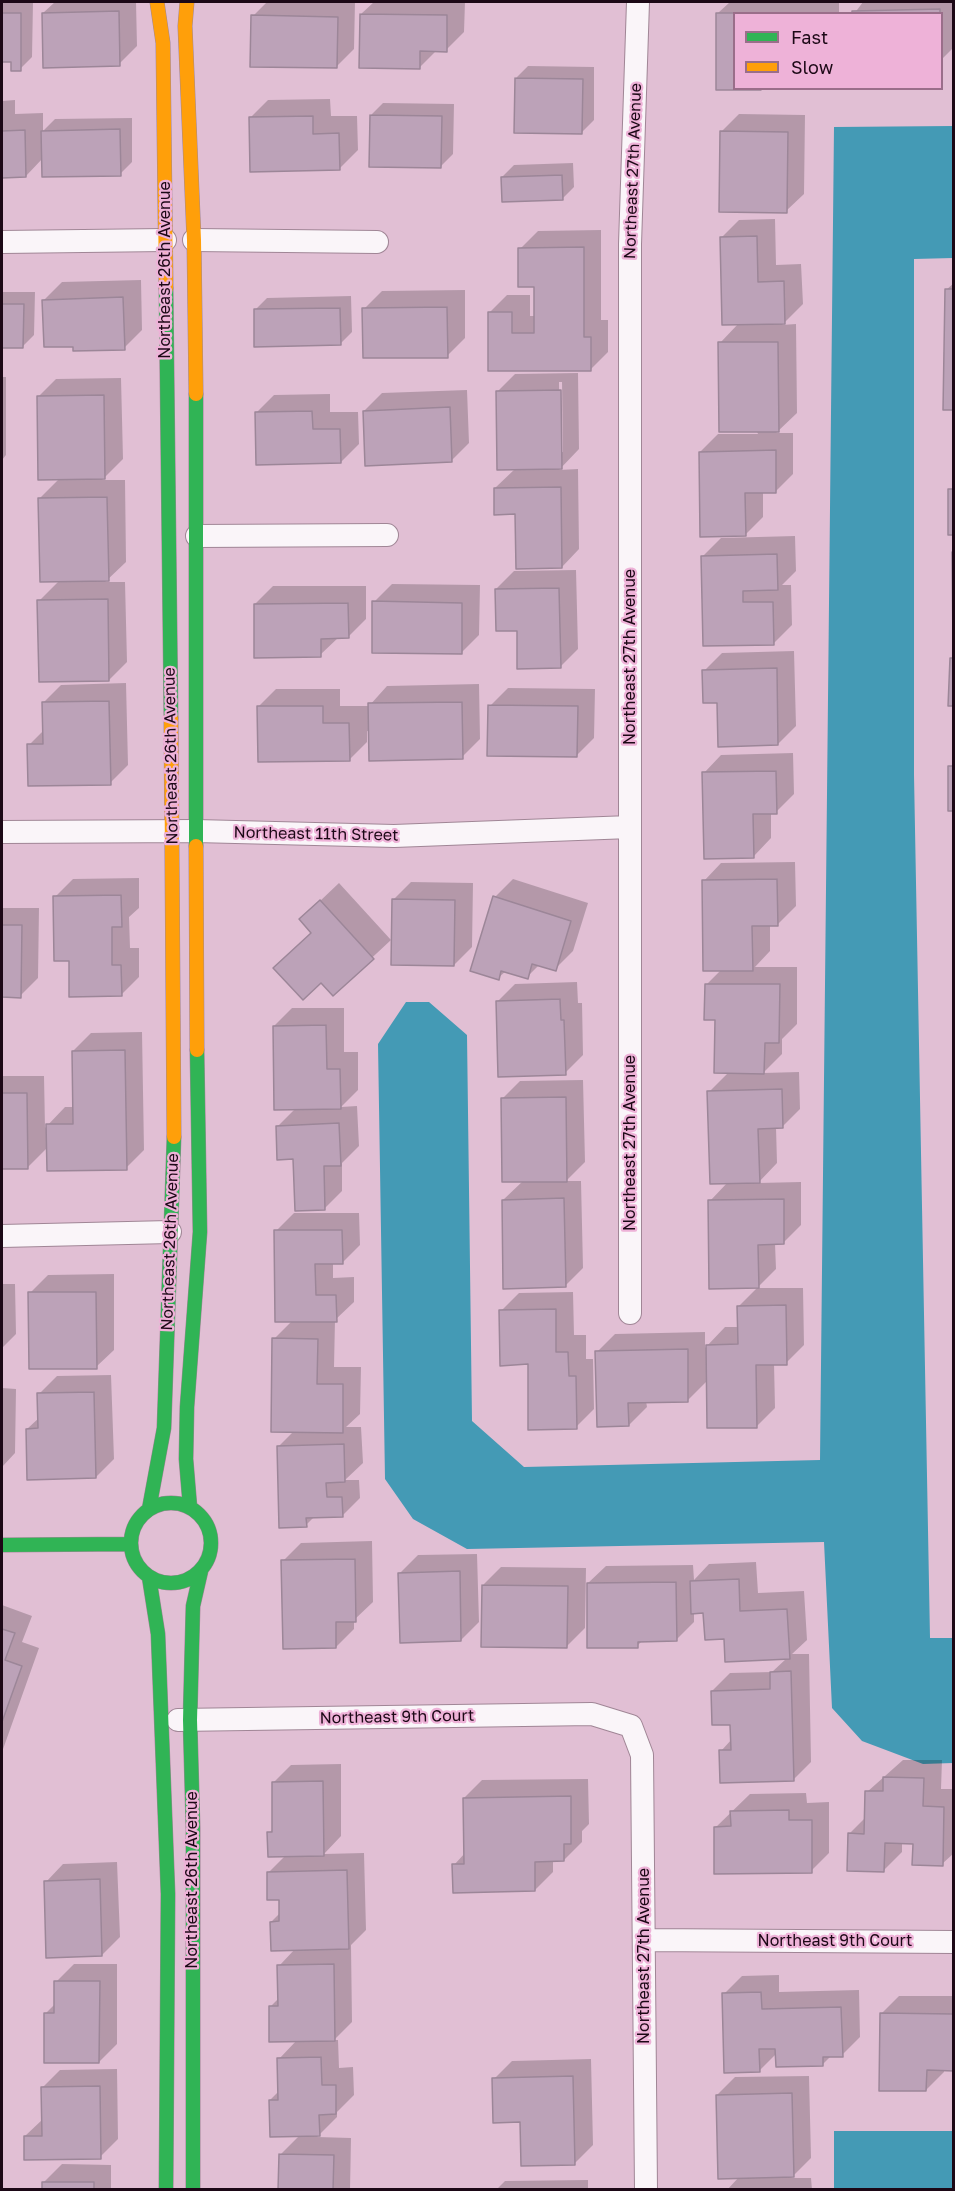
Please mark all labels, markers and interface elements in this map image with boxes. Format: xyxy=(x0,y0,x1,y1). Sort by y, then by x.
legend xyxy=(733,12,943,90)
text: Fast xyxy=(791,26,828,48)
text: Slow xyxy=(791,56,833,78)
street label: Northeast 27th Avenue xyxy=(620,83,646,259)
street label: Northeast 26th Avenue xyxy=(155,181,175,359)
street label: Northeast 27th Avenue xyxy=(620,569,640,745)
street label: Northeast 26th Avenue xyxy=(160,667,182,845)
street label: Northeast 11th Street xyxy=(233,823,399,845)
street label: Northeast 27th Avenue xyxy=(620,1055,640,1231)
street label: Northeast 26th Avenue xyxy=(157,1153,183,1331)
street label: Northeast 9th Court xyxy=(319,1706,475,1728)
street label: Northeast 26th Avenue xyxy=(182,1791,202,1969)
street label: Northeast 27th Avenue xyxy=(634,1868,654,2044)
street label: Northeast 9th Court xyxy=(758,1931,912,1951)

